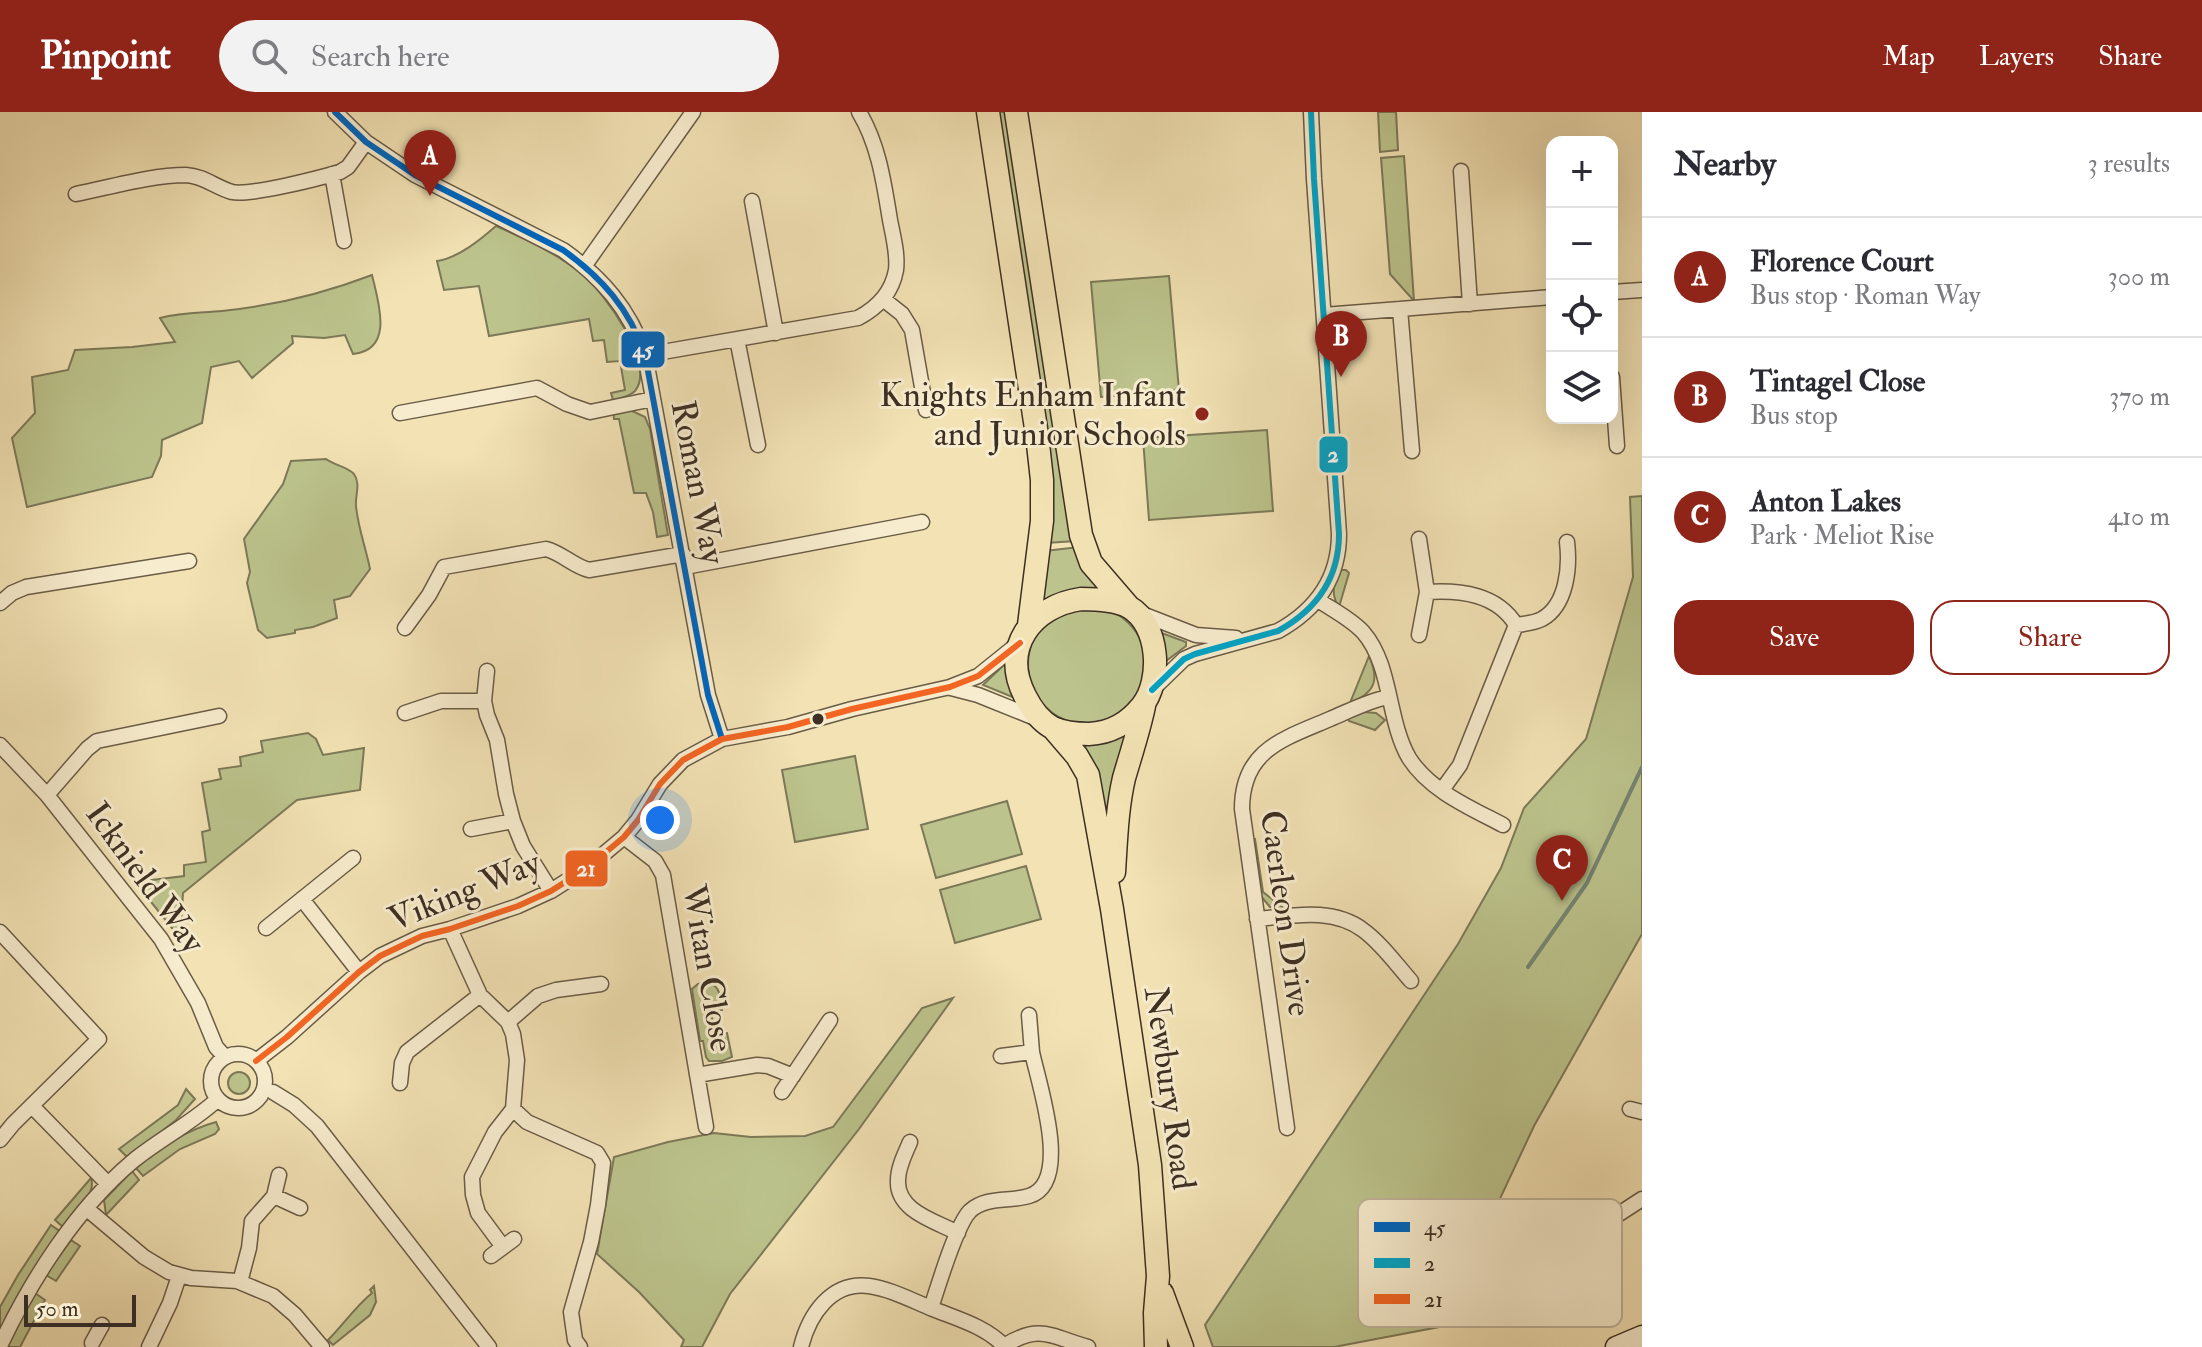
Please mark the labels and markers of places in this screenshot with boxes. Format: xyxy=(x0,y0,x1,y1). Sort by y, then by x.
pin: A xyxy=(404,130,456,196)
pin: B xyxy=(1315,311,1367,377)
place label: Knights Enham Infant and Junior Schools xyxy=(879,374,1186,456)
marker: Knights Enham Infant and Junior Schools xyxy=(1193,405,1211,423)
unlabelled marker xyxy=(810,711,826,727)
pin: C xyxy=(1536,835,1588,901)

